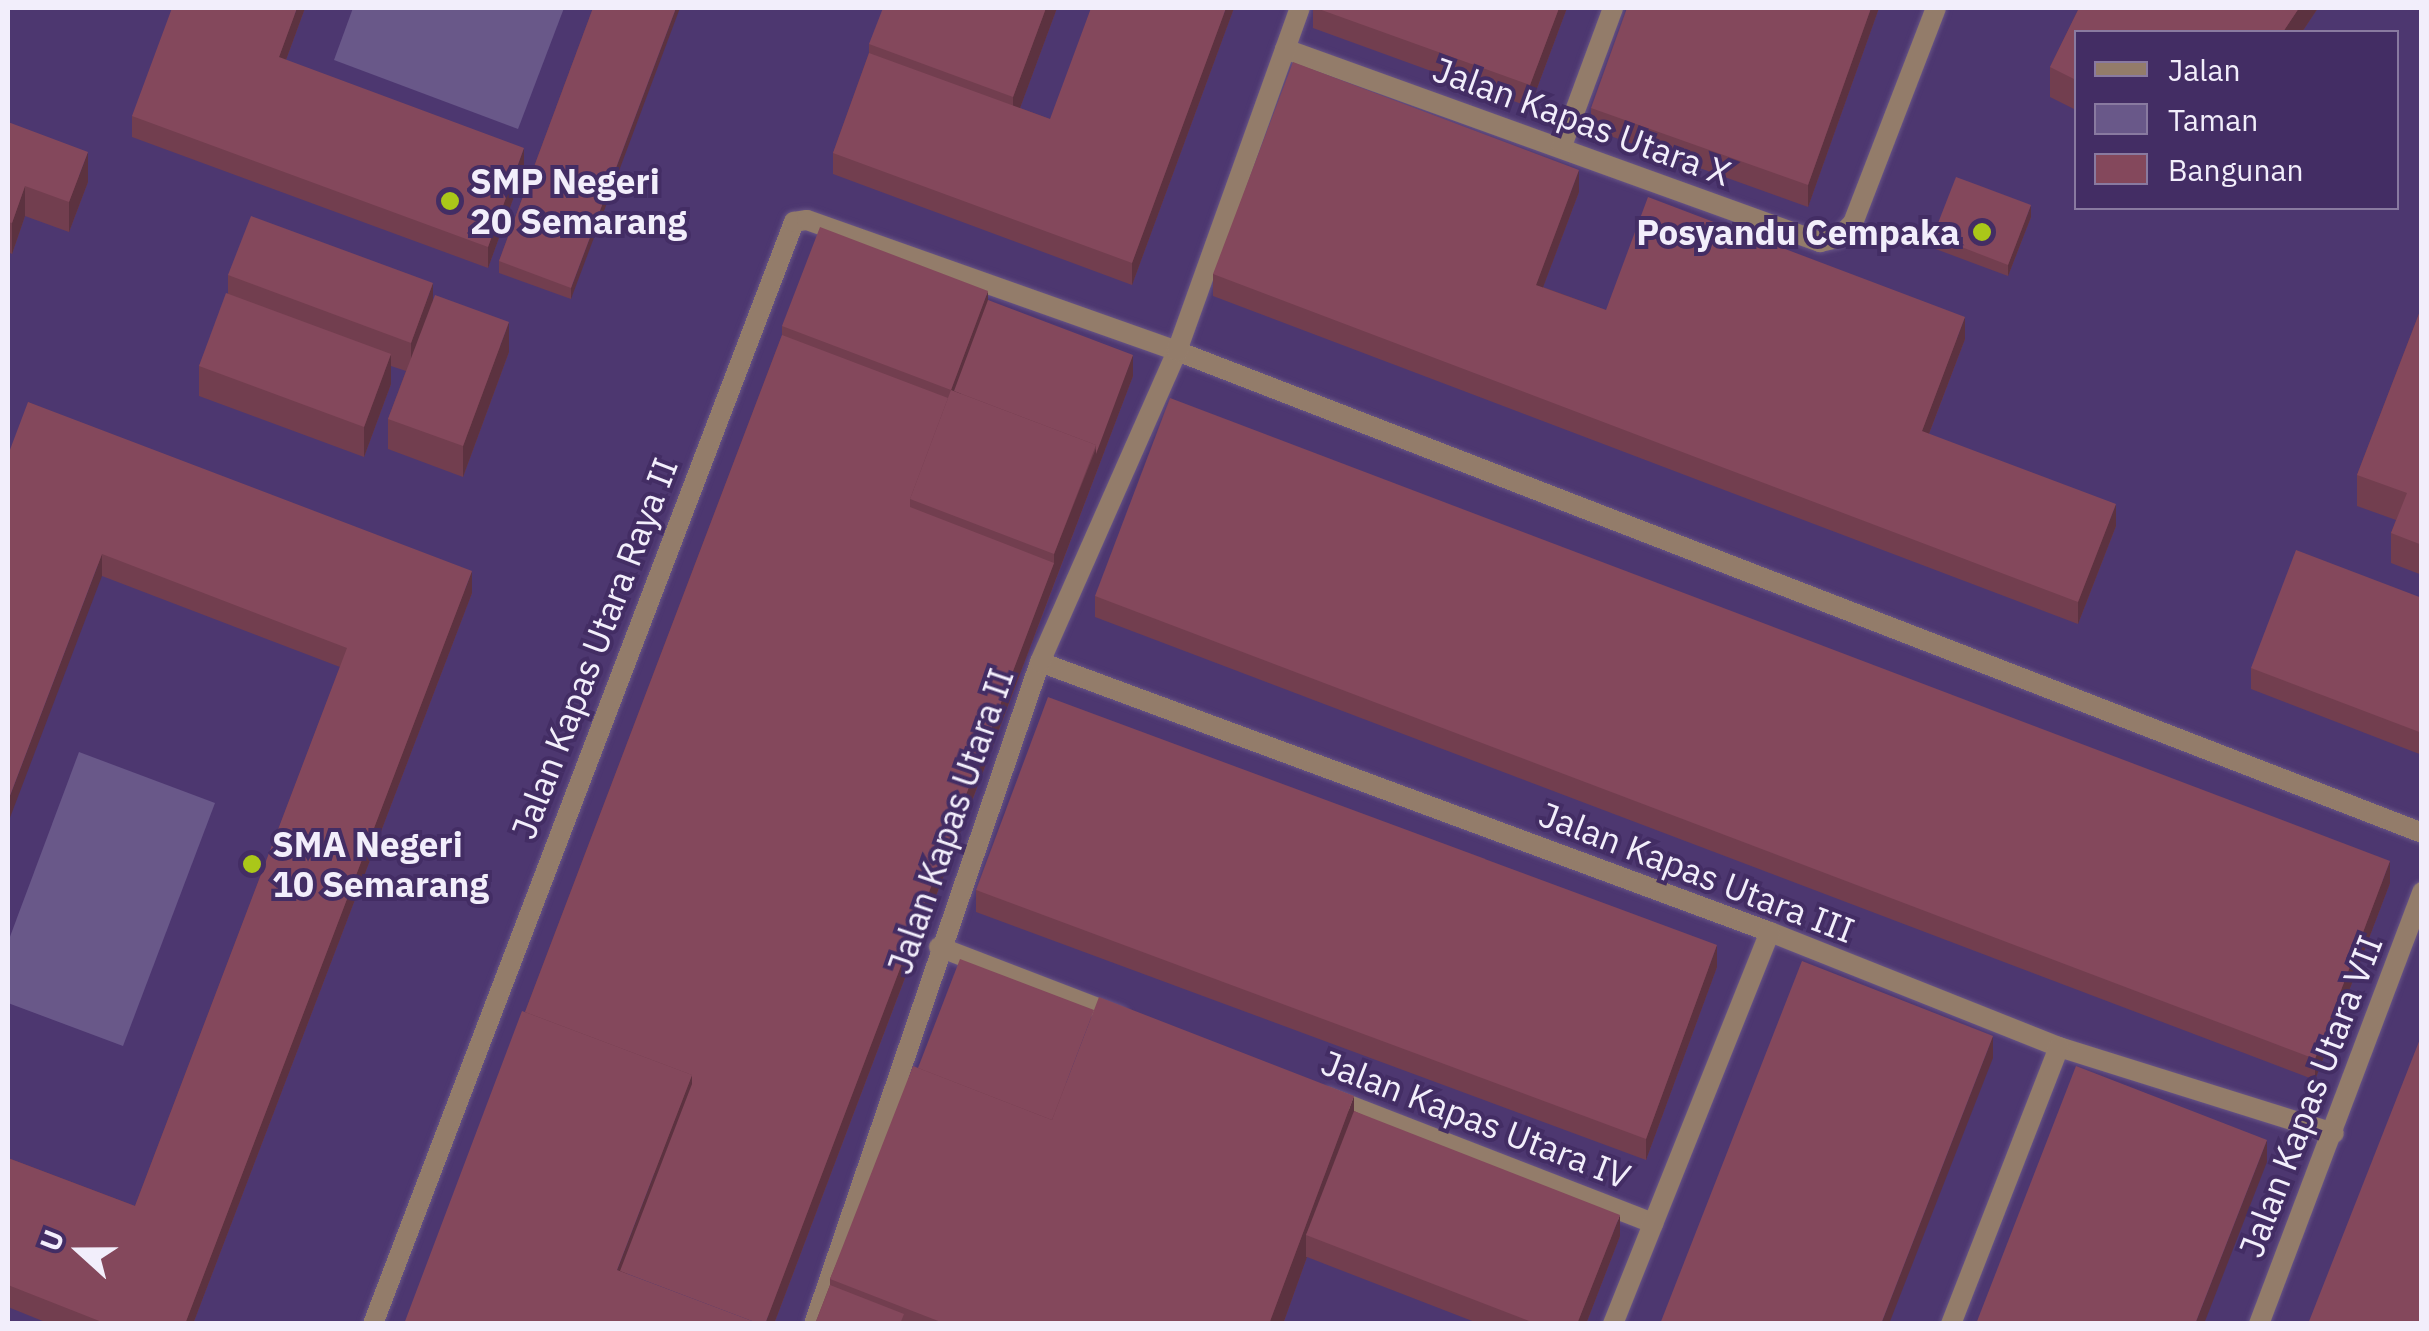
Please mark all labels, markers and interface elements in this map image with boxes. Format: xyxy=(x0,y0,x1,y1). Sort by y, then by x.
legend xyxy=(2074,30,2399,210)
street label: Jalan Kapas Utara X xyxy=(1428,48,1736,194)
text: Jalan xyxy=(2168,50,2241,89)
text: Taman xyxy=(2168,100,2258,139)
text: Bangunan xyxy=(2168,150,2304,189)
place label: SMP Negeri 20 Semarang xyxy=(470,160,687,242)
marker: SMP Negeri 20 Semarang xyxy=(439,190,461,212)
place label: Posyandu Cempaka xyxy=(1636,211,1960,253)
marker: Posyandu Cempaka xyxy=(1969,219,1995,245)
street label: Jalan Kapas Utara Raya II xyxy=(502,452,686,844)
street label: Jalan Kapas Utara II xyxy=(878,663,1022,979)
street label: Jalan Kapas Utara III xyxy=(1534,793,1860,951)
place label: SMA Negeri 10 Semarang xyxy=(272,823,489,905)
marker: SMA Negeri 10 Semarang xyxy=(241,853,263,875)
street label: Jalan Kapas Utara VII xyxy=(2229,929,2391,1263)
street label: Jalan Kapas Utara IV xyxy=(1316,1041,1636,1197)
north arrow xyxy=(30,1201,130,1301)
text: U xyxy=(31,1224,72,1256)

